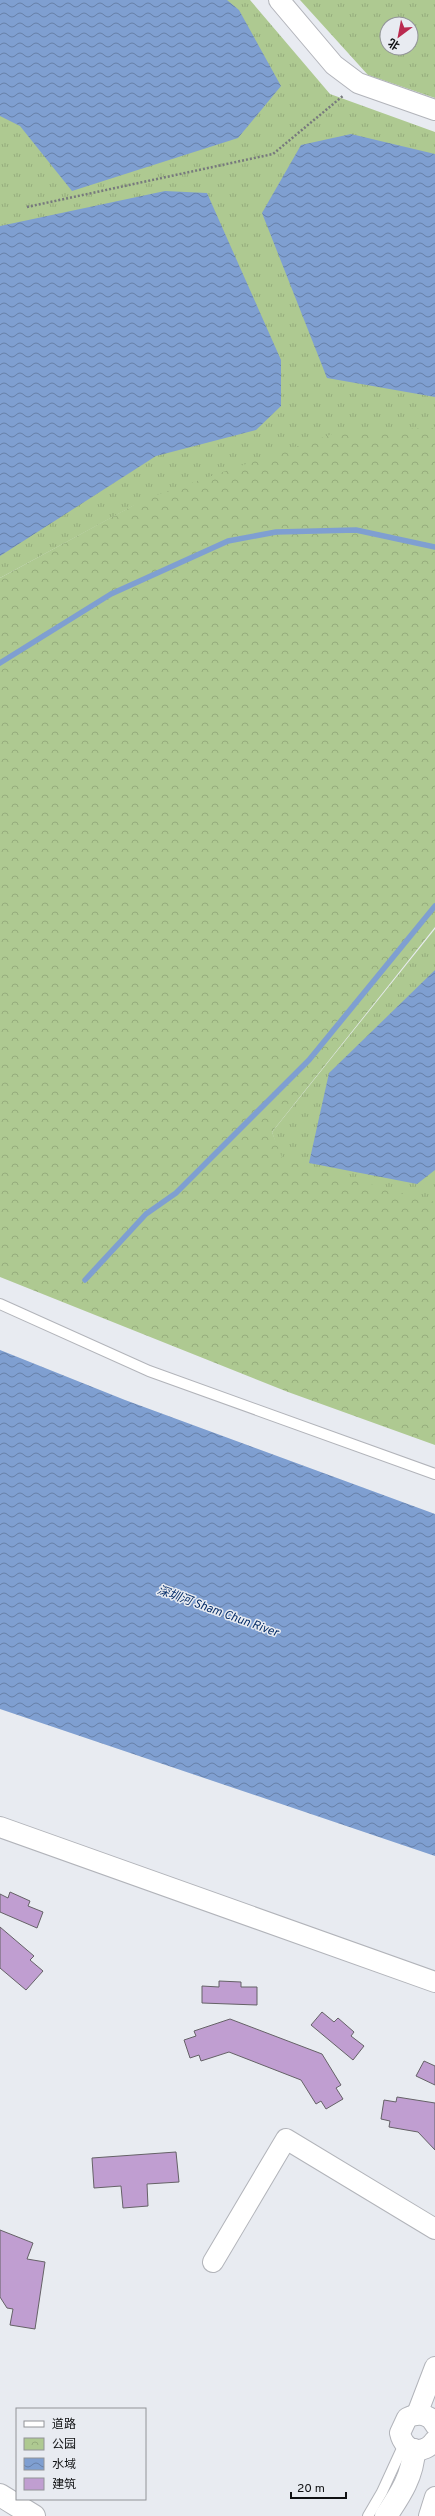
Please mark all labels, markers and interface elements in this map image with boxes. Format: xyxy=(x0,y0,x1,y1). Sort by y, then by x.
north arrow xyxy=(379,16,419,56)
text: 北 xyxy=(386,35,403,52)
water label: 深圳河 Sham Chun River xyxy=(155,1583,282,1642)
legend xyxy=(16,2408,146,2500)
text: 道路 xyxy=(52,2417,76,2433)
text: 公园 xyxy=(52,2437,76,2453)
text: 水域 xyxy=(52,2457,76,2473)
scale bar xyxy=(291,2474,346,2500)
text: 建筑 xyxy=(52,2477,76,2493)
text: 20 m xyxy=(297,2481,325,2497)

